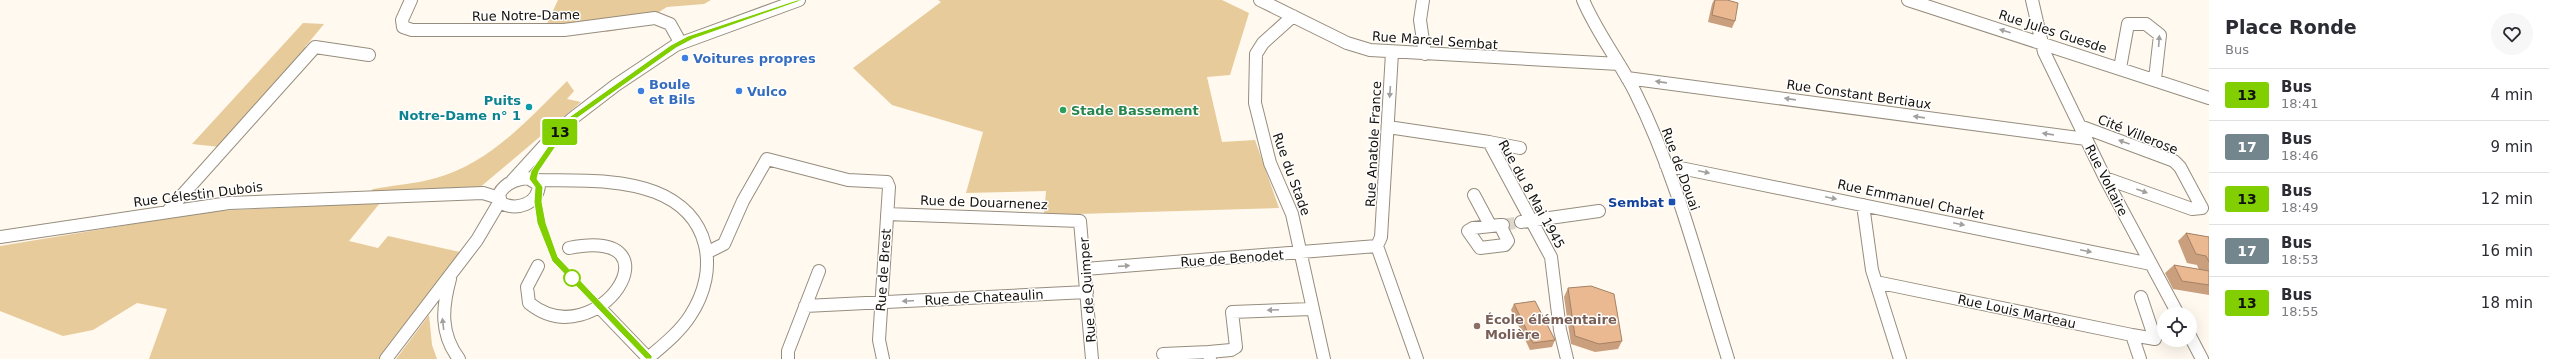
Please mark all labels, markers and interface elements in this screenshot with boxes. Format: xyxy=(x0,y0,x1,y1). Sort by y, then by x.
street label: Rue Notre-Dame xyxy=(472,7,580,24)
street label: Rue Jules Guesde xyxy=(1997,7,2109,56)
button: heart xyxy=(2491,13,2533,55)
text: Place Ronde xyxy=(2225,16,2357,38)
one-way arrow xyxy=(1999,28,2011,34)
street label: Rue Marcel Sembat xyxy=(1372,29,1498,52)
one-way arrow xyxy=(2155,35,2162,47)
text: Bus xyxy=(2225,42,2249,57)
place label: Voitures propres xyxy=(693,51,816,66)
marker: Voitures propres xyxy=(680,53,690,63)
place label: Boule et Bils xyxy=(649,77,695,107)
street label: Rue Constant Bertiaux xyxy=(1785,77,1933,112)
one-way arrow xyxy=(1655,78,1667,85)
text: Bus xyxy=(2281,78,2312,96)
street label: Rue Anatole France xyxy=(1363,81,1384,207)
place label: Vulco xyxy=(747,84,787,99)
one-way arrow xyxy=(1387,85,1393,98)
marker: Boule et Bils xyxy=(636,86,646,96)
marker: Vulco xyxy=(734,86,744,96)
text: 4 min xyxy=(2490,86,2533,104)
text: 13 xyxy=(2237,87,2257,103)
place label: Puits Notre-Dame n° 1 xyxy=(399,93,521,123)
one-way arrow xyxy=(1784,96,1796,102)
text: 18:41 xyxy=(2281,96,2318,111)
marker: Puits Notre-Dame n° 1 xyxy=(524,102,534,112)
place label: Stade Bassement xyxy=(1071,103,1199,118)
marker: Stade Bassement xyxy=(1058,105,1068,115)
street label: Cité Villerose xyxy=(2096,112,2180,157)
one-way arrow xyxy=(1913,114,1925,120)
line badge: 13 xyxy=(542,119,578,145)
text: 13 xyxy=(550,124,570,140)
street label: Rue de Douai xyxy=(1659,126,1702,213)
text: Bus xyxy=(2281,130,2312,148)
street label: Rue du Stade xyxy=(1270,131,1313,218)
one-way arrow xyxy=(2042,131,2054,137)
street label: Rue du 8 Mai 1945 xyxy=(1495,137,1568,251)
text: 9 min xyxy=(2490,138,2533,156)
one-way arrow xyxy=(2117,139,2129,145)
text: 17 xyxy=(2237,139,2257,155)
street label: Rue Voltaire xyxy=(2082,142,2131,218)
text: 18:46 xyxy=(2281,148,2318,163)
one-way arrow xyxy=(1698,170,1710,176)
street label: Rue Emmanuel Charlet xyxy=(1836,177,1986,222)
street label: Rue Célestin Dubois xyxy=(133,179,264,210)
text: Bus xyxy=(2281,182,2312,200)
one-way arrow xyxy=(2136,189,2148,195)
text: 12 min xyxy=(2481,190,2533,208)
text: 13 xyxy=(2237,191,2257,207)
street label: Rue de Douarnenez xyxy=(920,193,1048,212)
place label: Sembat xyxy=(1608,195,1664,210)
one-way arrow xyxy=(1825,196,1837,202)
marker: Sembat xyxy=(1667,197,1677,207)
text: 18:49 xyxy=(2281,200,2318,215)
one-way arrow xyxy=(1953,222,1965,228)
street label: Rue de Brest xyxy=(873,228,894,312)
text: Bus xyxy=(2281,234,2312,252)
street label: Rue de Quimper xyxy=(1076,236,1099,343)
text: 16 min xyxy=(2481,242,2533,260)
text: 17 xyxy=(2237,243,2257,259)
street label: Rue de Benodet xyxy=(1180,247,1284,270)
one-way arrow xyxy=(2080,248,2092,254)
text: 18:53 xyxy=(2281,252,2318,267)
one-way arrow xyxy=(1118,262,1130,269)
unlabelled marker xyxy=(563,269,581,287)
text: Bus xyxy=(2281,286,2312,304)
street label: Rue de Chateaulin xyxy=(924,287,1044,308)
street label: Rue Louis Marteau xyxy=(1956,292,2077,331)
text: 18 min xyxy=(2481,294,2533,312)
text: 13 xyxy=(2237,295,2257,311)
one-way arrow xyxy=(902,297,914,304)
text: 18:55 xyxy=(2281,304,2318,319)
one-way arrow xyxy=(1266,307,1279,313)
map controls xyxy=(2157,307,2197,347)
button: locate xyxy=(2157,307,2197,347)
place label: École élémentaire Molière xyxy=(1485,312,1617,342)
one-way arrow xyxy=(440,318,446,330)
marker: École élémentaire Molière xyxy=(1472,321,1482,331)

